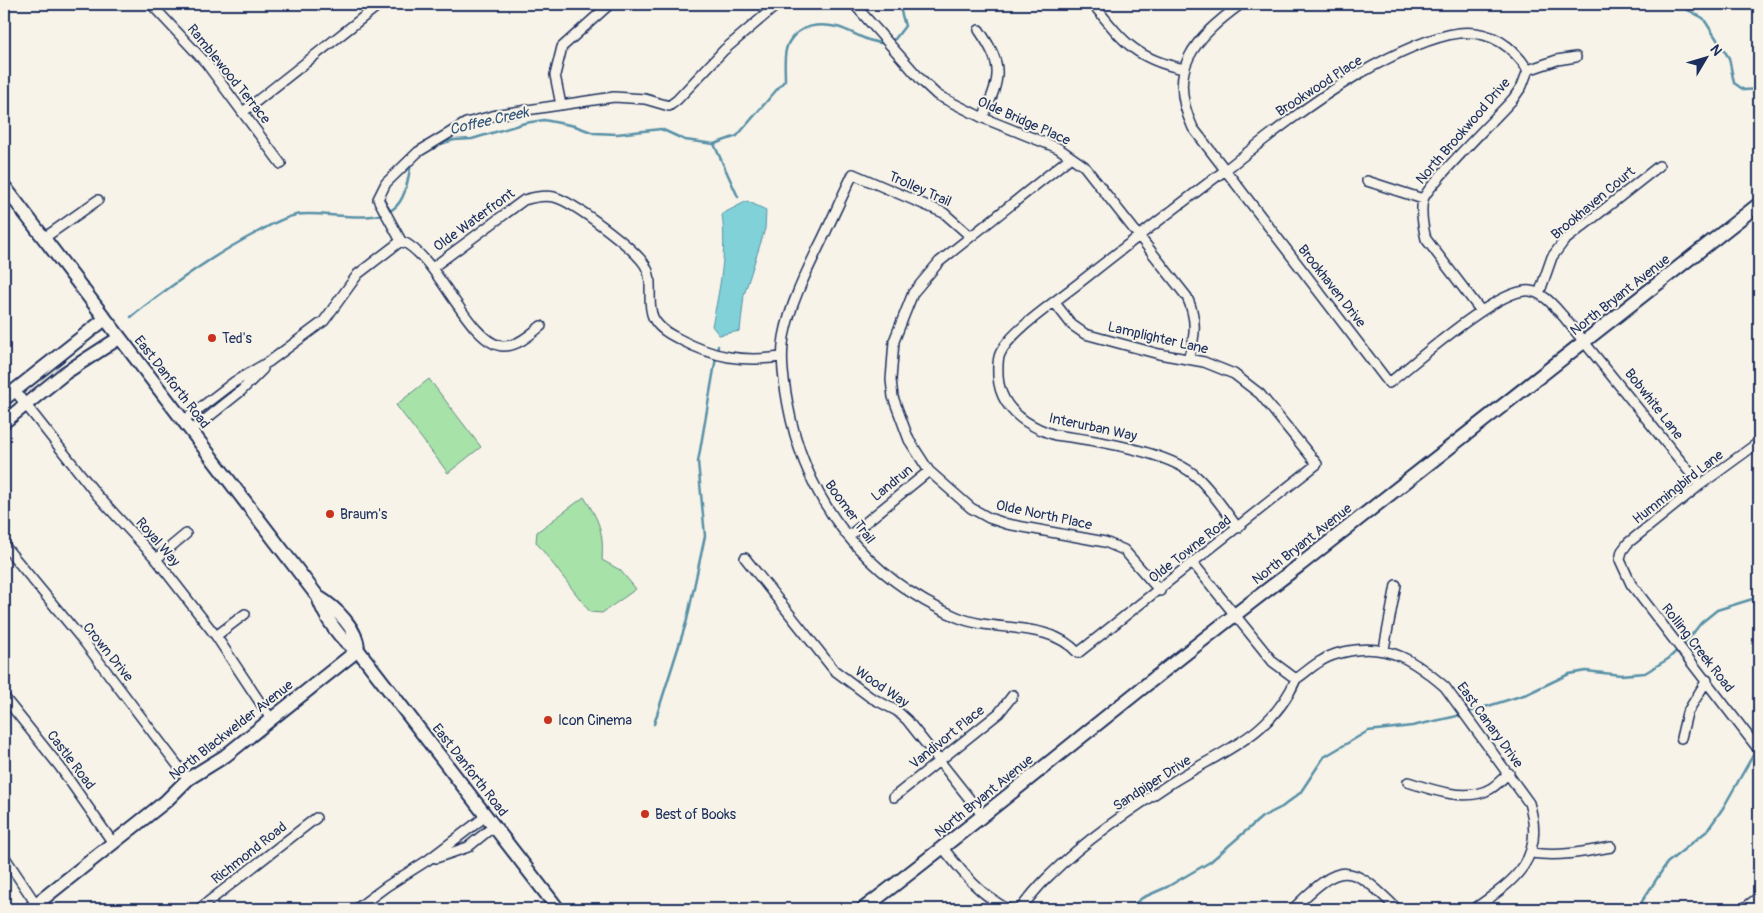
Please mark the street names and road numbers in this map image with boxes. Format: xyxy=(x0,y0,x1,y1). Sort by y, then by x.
street label: Ramblewood Terrace xyxy=(184,21,274,127)
street label: Brookwood Place xyxy=(1273,52,1365,120)
street label: North Brookwood Drive xyxy=(1412,74,1514,188)
street label: Olde Bridge Place xyxy=(975,93,1073,149)
street label: Brookhaven Court xyxy=(1548,163,1639,243)
street label: Trolley Trail xyxy=(886,168,954,210)
street label: Olde Waterfront xyxy=(430,185,518,255)
street label: Brookhaven Drive xyxy=(1294,241,1370,331)
street label: North Bryant Avenue xyxy=(1567,251,1673,339)
street label: Lamplighter Lane xyxy=(1106,318,1210,358)
street label: East Danforth Road xyxy=(130,332,214,432)
street label: Bobwhite Lane xyxy=(1621,365,1687,443)
street label: Interurban Way xyxy=(1047,409,1139,445)
street label: Hummingbird Lane xyxy=(1629,446,1727,528)
street label: Landrun xyxy=(868,461,916,505)
street label: Boomer Trail xyxy=(821,477,879,547)
street label: Olde North Place xyxy=(994,496,1094,534)
street label: North Bryant Avenue xyxy=(1249,500,1355,588)
street label: Olde Towne Road xyxy=(1145,511,1235,586)
street label: Royal Way xyxy=(132,514,184,570)
street label: Rolling Creek Road xyxy=(1658,600,1738,696)
street label: Crown Drive xyxy=(79,619,137,685)
street label: Wood Way xyxy=(852,663,912,711)
street label: North Blackwelder Avenue xyxy=(166,676,296,784)
street label: East Canary Drive xyxy=(1453,679,1527,771)
street label: Vandivort Place xyxy=(906,702,988,772)
street label: East Danforth Road xyxy=(428,720,512,820)
street label: Castle Road xyxy=(43,727,99,793)
street label: North Bryant Avenue xyxy=(931,751,1037,841)
street label: Sandpiper Drive xyxy=(1110,751,1194,815)
street label: Richmond Road xyxy=(208,818,290,888)

